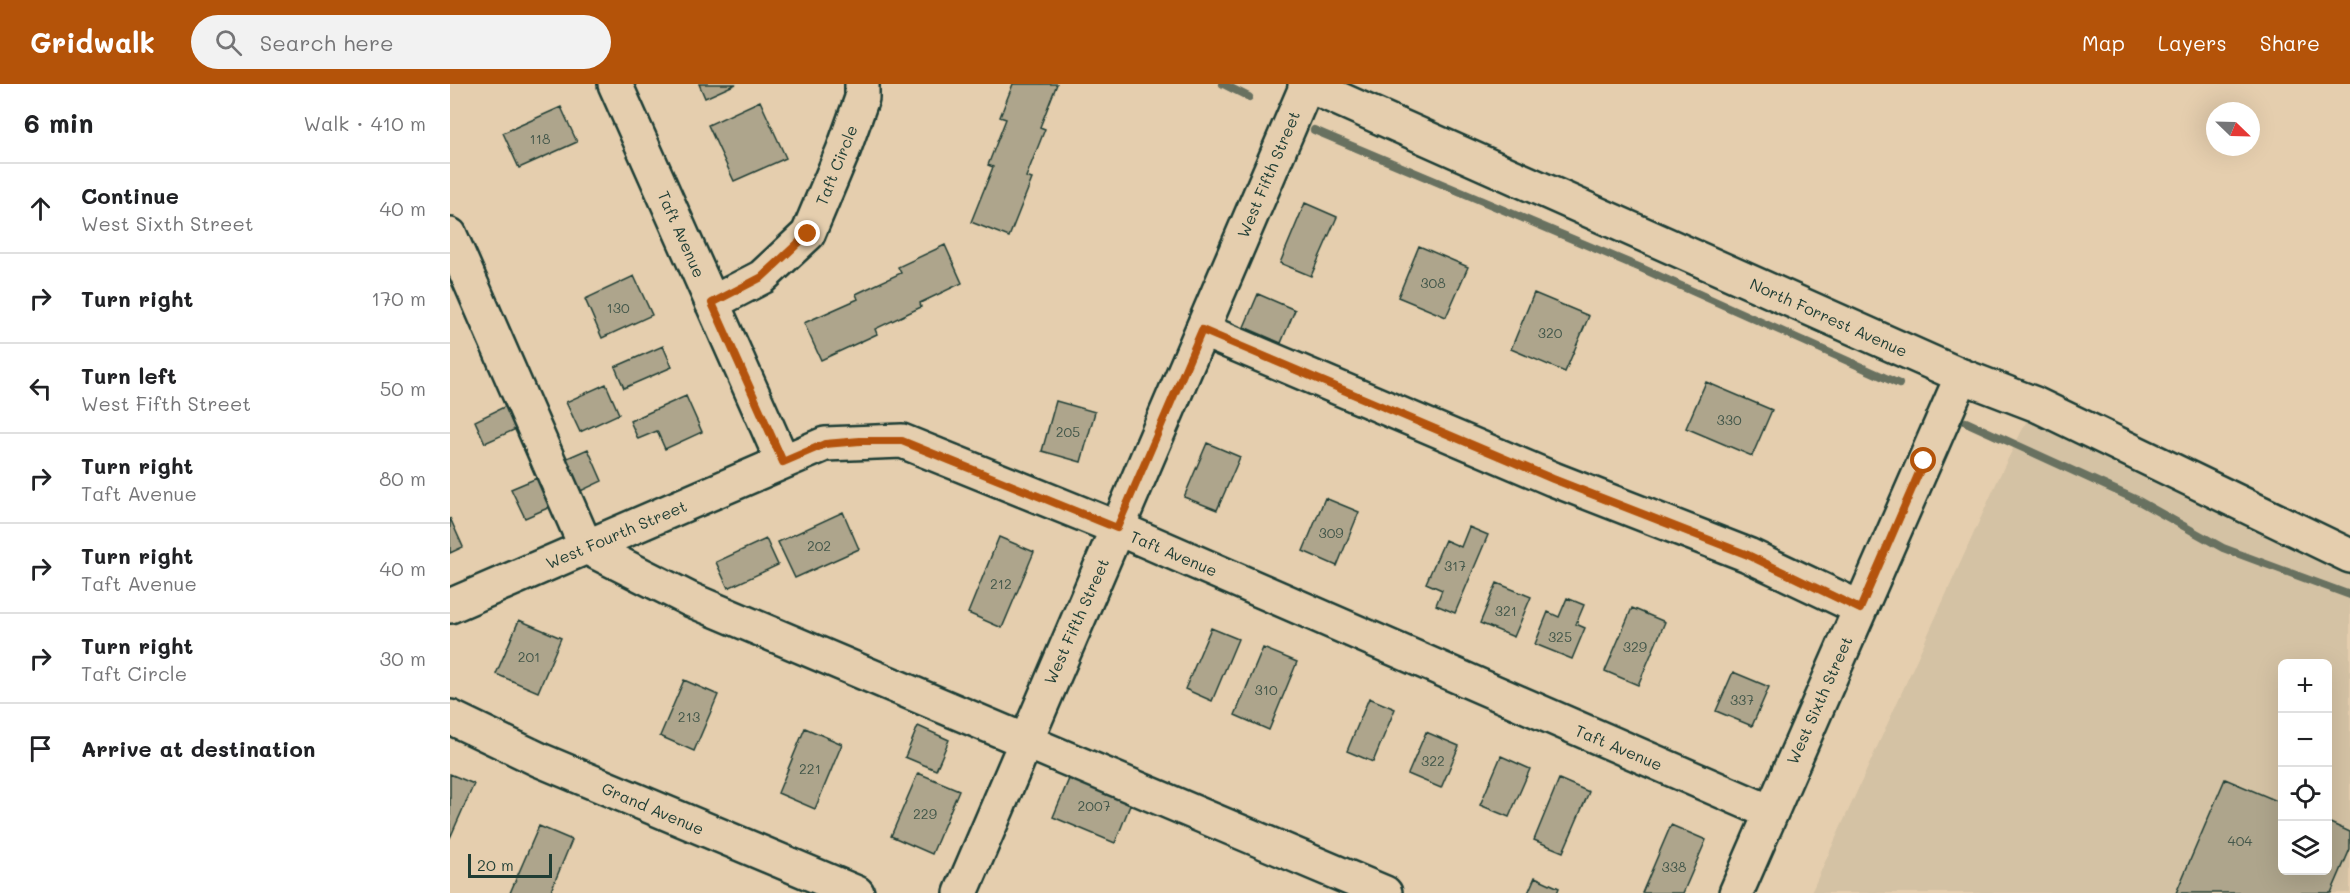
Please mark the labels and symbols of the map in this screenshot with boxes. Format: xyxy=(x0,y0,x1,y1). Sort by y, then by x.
north arrow xyxy=(2206,102,2260,156)
street label: West Fifth Street xyxy=(1232,107,1304,241)
street label: Taft Circle xyxy=(810,122,862,208)
house number: 118 xyxy=(530,129,551,148)
street label: Taft Avenue xyxy=(654,187,710,281)
route end xyxy=(794,220,820,246)
house number: 308 xyxy=(1420,273,1446,292)
street label: North Forrest Avenue xyxy=(1747,273,1911,361)
house number: 130 xyxy=(606,298,630,317)
house number: 320 xyxy=(1538,323,1563,342)
house number: 330 xyxy=(1716,410,1742,429)
house number: 205 xyxy=(1056,422,1080,441)
route start xyxy=(1910,447,1936,473)
street label: West Fourth Street xyxy=(542,495,690,573)
house number: 309 xyxy=(1318,523,1344,542)
street label: Taft Avenue xyxy=(1127,525,1221,581)
house number: 202 xyxy=(807,536,831,555)
street label: West Fifth Street xyxy=(1039,555,1113,687)
house number: 317 xyxy=(1444,556,1466,575)
house number: 212 xyxy=(990,574,1012,593)
house number: 321 xyxy=(1495,601,1517,620)
house number: 325 xyxy=(1548,627,1572,646)
street label: West Sixth Street xyxy=(1781,633,1857,767)
house number: 329 xyxy=(1623,637,1647,656)
house number: 201 xyxy=(518,647,540,666)
house number: 310 xyxy=(1254,680,1278,699)
house number: 337 xyxy=(1730,690,1754,709)
house number: 213 xyxy=(678,707,700,726)
street label: Taft Avenue xyxy=(1572,719,1666,775)
house number: 322 xyxy=(1421,751,1445,770)
house number: 221 xyxy=(799,759,821,778)
street label: Grand Avenue xyxy=(599,777,707,839)
house number: 2007 xyxy=(1078,796,1111,815)
house number: 229 xyxy=(913,804,937,823)
house number: 404 xyxy=(2227,831,2253,850)
scale bar xyxy=(468,851,552,878)
house number: 338 xyxy=(1662,857,1686,876)

